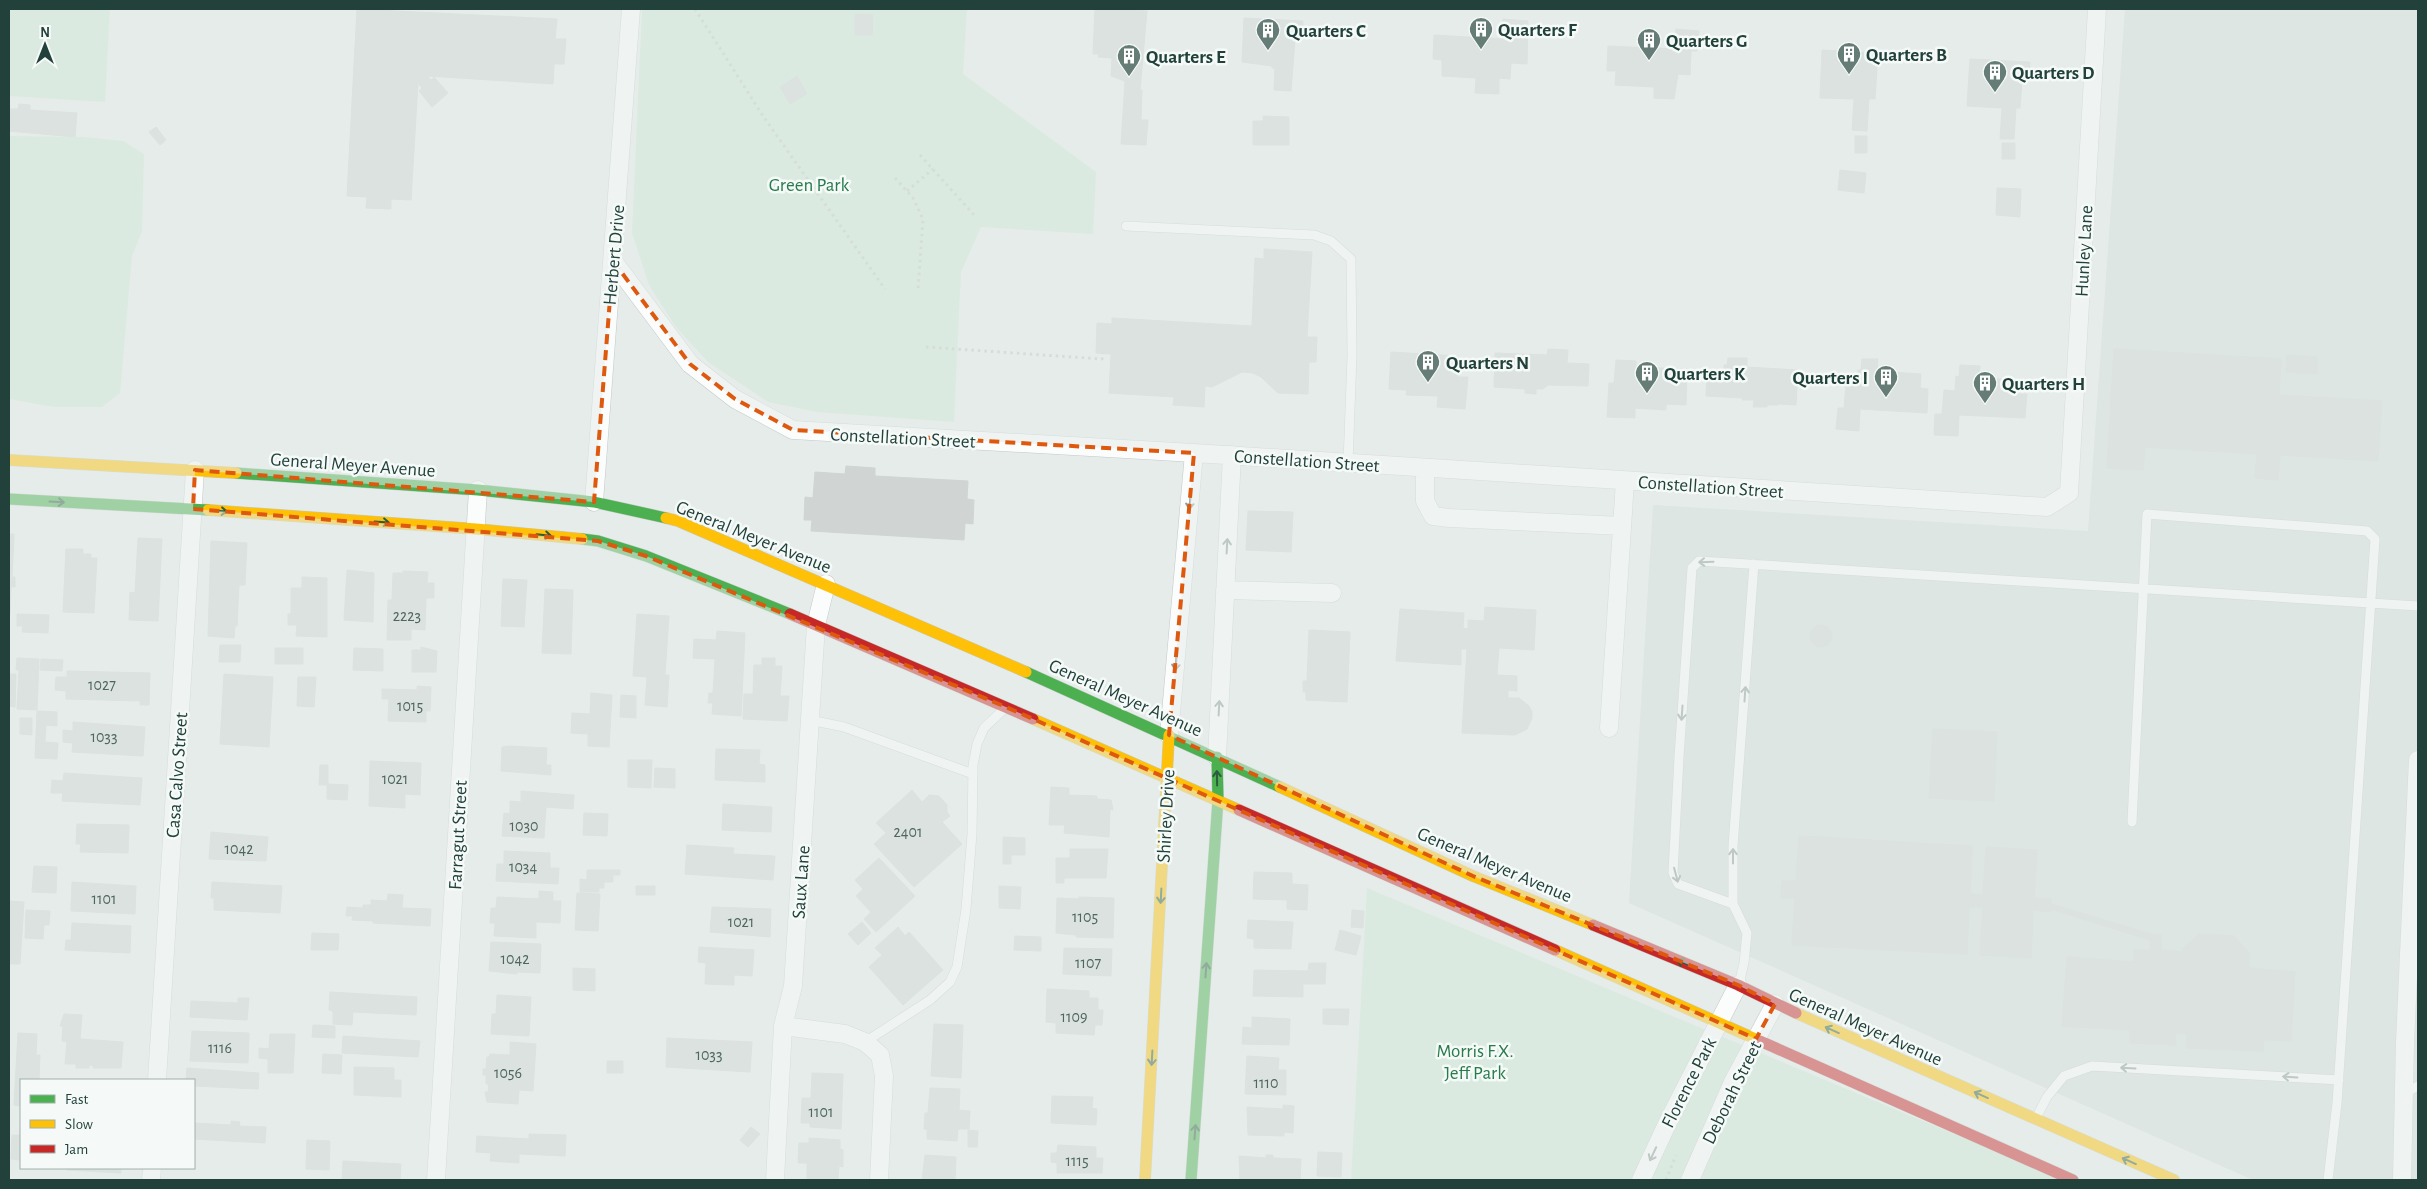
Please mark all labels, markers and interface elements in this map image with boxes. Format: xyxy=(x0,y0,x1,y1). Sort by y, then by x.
building icon: Quarters F xyxy=(1468,16,1494,50)
building icon: Quarters C xyxy=(1255,17,1281,51)
north arrow xyxy=(20,20,70,70)
place label: Quarters F xyxy=(1498,21,1577,40)
place label: Quarters C xyxy=(1286,22,1366,41)
text: N xyxy=(40,26,50,40)
building icon: Quarters G xyxy=(1636,27,1662,61)
place label: Quarters G xyxy=(1666,32,1747,51)
building icon: Quarters B xyxy=(1836,41,1862,75)
building icon: Quarters E xyxy=(1116,43,1142,77)
place label: Quarters B xyxy=(1866,46,1947,65)
place label: Quarters E xyxy=(1146,48,1226,67)
building icon: Quarters D xyxy=(1982,59,2008,93)
place label: Quarters D xyxy=(2012,64,2094,83)
park label: Green Park xyxy=(769,176,850,195)
street label: Herbert Drive xyxy=(601,204,628,306)
street label: Hunley Lane xyxy=(2073,205,2096,297)
building icon: Quarters N xyxy=(1415,349,1441,383)
place label: Quarters N xyxy=(1446,354,1529,373)
building icon: Quarters K xyxy=(1634,360,1660,394)
building icon: Quarters I xyxy=(1873,364,1899,398)
place label: Quarters K xyxy=(1664,365,1746,384)
place label: Quarters I xyxy=(1792,369,1868,388)
building icon: Quarters H xyxy=(1972,370,1998,404)
place label: Quarters H xyxy=(2002,375,2085,394)
street label: Constellation Street xyxy=(830,425,976,452)
street label: Constellation Street xyxy=(1234,447,1380,476)
street label: General Meyer Avenue xyxy=(270,450,436,481)
street label: Constellation Street xyxy=(1638,473,1784,502)
one-way arrow xyxy=(1185,493,1195,509)
one-way arrow xyxy=(49,497,65,506)
street label: General Meyer Avenue xyxy=(673,498,834,577)
one-way arrow xyxy=(211,506,227,516)
one-way arrow xyxy=(373,518,389,527)
one-way arrow xyxy=(535,531,551,540)
one-way arrow xyxy=(1223,538,1232,554)
one-way arrow xyxy=(1699,557,1715,567)
house number: 2223 xyxy=(393,608,421,624)
one-way arrow xyxy=(1171,655,1180,671)
street label: General Meyer Avenue xyxy=(1046,656,1205,741)
house number: 1027 xyxy=(88,677,116,693)
one-way arrow xyxy=(1740,686,1749,702)
house number: 1015 xyxy=(397,698,423,714)
one-way arrow xyxy=(1215,700,1224,716)
one-way arrow xyxy=(1677,705,1686,721)
street label: Casa Calvo Street xyxy=(164,712,191,839)
house number: 1033 xyxy=(90,729,118,745)
street label: Shirley Drive xyxy=(1155,769,1178,863)
house number: 1021 xyxy=(382,771,408,787)
one-way arrow xyxy=(1212,771,1222,787)
street label: Farragut Street xyxy=(446,780,471,891)
house number: 1030 xyxy=(510,818,539,834)
house number: 2401 xyxy=(894,824,922,840)
street label: General Meyer Avenue xyxy=(1415,824,1574,906)
house number: 1042 xyxy=(225,841,253,857)
street label: Saux Lane xyxy=(789,845,814,919)
one-way arrow xyxy=(1728,848,1738,864)
house number: 1034 xyxy=(509,859,537,875)
one-way arrow xyxy=(1672,867,1681,883)
one-way arrow xyxy=(1156,888,1165,904)
house number: 1101 xyxy=(92,891,116,907)
house number: 1105 xyxy=(1072,909,1098,925)
house number: 1021 xyxy=(728,914,754,930)
house number: 1042 xyxy=(501,951,529,967)
house number: 1107 xyxy=(1075,955,1101,971)
one-way arrow xyxy=(1677,958,1692,967)
one-way arrow xyxy=(1201,962,1211,978)
street label: General Meyer Avenue xyxy=(1786,985,1945,1070)
house number: 1109 xyxy=(1061,1009,1087,1025)
one-way arrow xyxy=(1825,1024,1840,1034)
street label: Florence Park xyxy=(1658,1034,1720,1131)
street label: Deborah Street xyxy=(1699,1038,1766,1147)
house number: 1116 xyxy=(208,1040,232,1056)
park label: Morris F.X. Jeff Park xyxy=(1436,1042,1514,1083)
house number: 1033 xyxy=(695,1047,723,1063)
one-way arrow xyxy=(1147,1050,1156,1066)
one-way arrow xyxy=(2120,1063,2136,1072)
house number: 1056 xyxy=(494,1065,522,1081)
one-way arrow xyxy=(2282,1072,2298,1081)
house number: 1110 xyxy=(1254,1075,1278,1091)
legend xyxy=(20,1079,195,1169)
one-way arrow xyxy=(1974,1090,1989,1100)
text: Fast xyxy=(65,1092,89,1107)
house number: 1101 xyxy=(809,1104,833,1120)
text: Slow xyxy=(65,1117,93,1132)
one-way arrow xyxy=(1190,1124,1199,1140)
text: Jam xyxy=(65,1142,88,1157)
one-way arrow xyxy=(1648,1146,1657,1161)
house number: 1115 xyxy=(1065,1153,1089,1169)
one-way arrow xyxy=(2122,1155,2137,1165)

